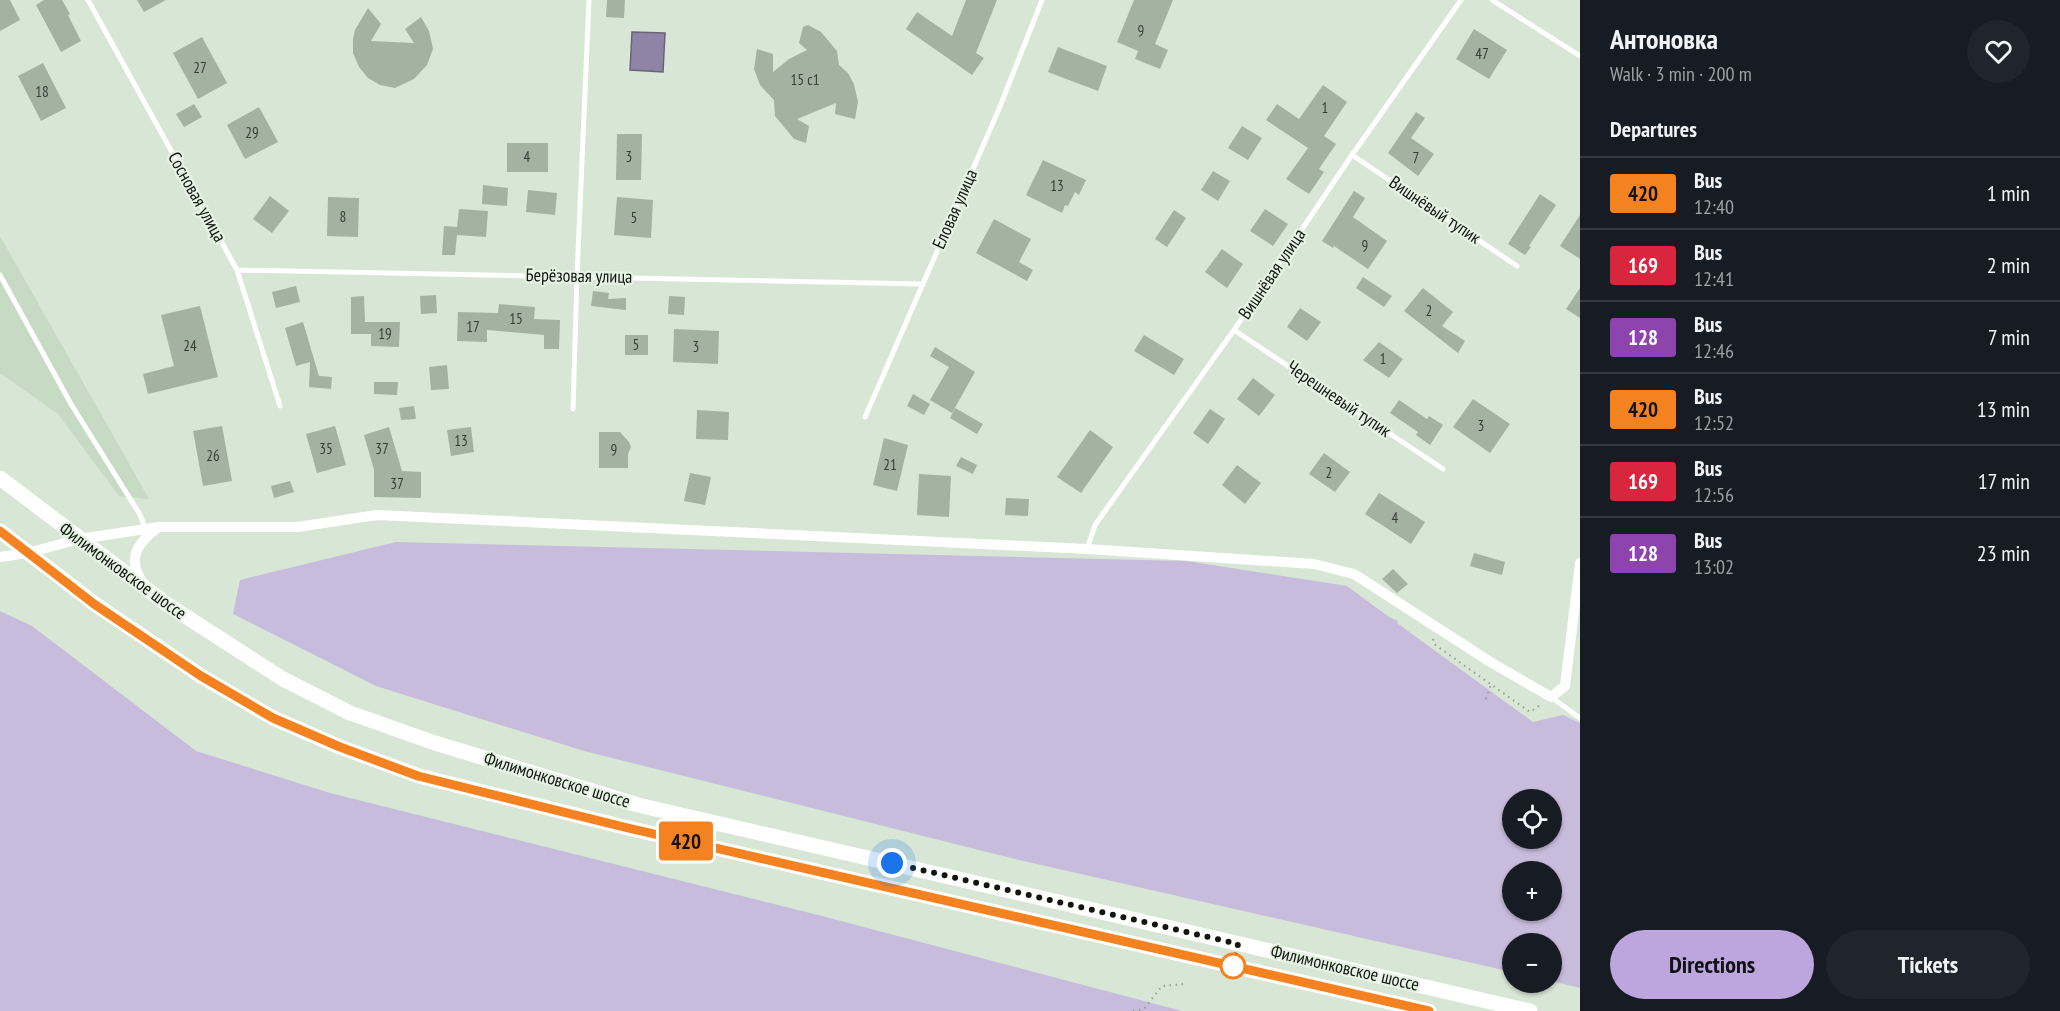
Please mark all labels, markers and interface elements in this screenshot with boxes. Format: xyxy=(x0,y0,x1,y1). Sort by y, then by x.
text: Антоновка xyxy=(1610,20,1718,57)
button: heart xyxy=(1967,20,2030,83)
house number: 9 xyxy=(1138,21,1144,40)
house number: 47 xyxy=(1475,44,1489,63)
house number: 27 xyxy=(193,58,207,77)
text: Walk · 3 min · 200 m xyxy=(1610,61,1752,87)
house number: 15 с1 xyxy=(791,70,819,89)
house number: 18 xyxy=(35,82,49,101)
house number: 1 xyxy=(1322,98,1328,117)
text: Departures xyxy=(1610,115,1697,143)
house number: 29 xyxy=(245,123,259,142)
house number: 4 xyxy=(524,147,531,166)
house number: 3 xyxy=(626,147,632,166)
street label: Сосновая улица xyxy=(163,148,232,246)
house number: 7 xyxy=(1413,148,1419,167)
street label: Еловая улица xyxy=(927,165,982,252)
text: Bus xyxy=(1694,166,1722,194)
street label: Вишнёвый тупик xyxy=(1385,170,1486,249)
house number: 13 xyxy=(1050,176,1064,195)
text: 1 min xyxy=(1987,179,2030,207)
text: 420 xyxy=(1628,180,1658,207)
text: 12:40 xyxy=(1694,194,1734,220)
house number: 8 xyxy=(340,207,346,226)
house number: 5 xyxy=(631,208,637,227)
street label: Вишнёвая улица xyxy=(1233,224,1310,323)
house number: 9 xyxy=(1362,236,1368,255)
text: Bus xyxy=(1694,238,1722,266)
text: 2 min xyxy=(1987,251,2030,279)
text: 169 xyxy=(1628,252,1658,279)
street label: Берёзовая улица xyxy=(525,263,633,288)
text: 12:41 xyxy=(1694,266,1734,292)
house number: 2 xyxy=(1426,301,1432,320)
house number: 15 xyxy=(509,309,523,328)
text: Bus xyxy=(1694,310,1722,338)
house number: 17 xyxy=(466,317,480,336)
text: 7 min xyxy=(1988,323,2030,351)
house number: 19 xyxy=(378,324,392,343)
text: 128 xyxy=(1628,324,1658,351)
house number: 5 xyxy=(633,335,639,354)
house number: 24 xyxy=(183,336,197,355)
house number: 3 xyxy=(693,337,699,356)
text: 12:46 xyxy=(1694,338,1734,364)
house number: 1 xyxy=(1380,349,1386,368)
street label: Черешневый тупик xyxy=(1283,355,1396,442)
text: Bus xyxy=(1694,382,1722,410)
text: 13 min xyxy=(1977,395,2030,423)
text: 420 xyxy=(1628,396,1658,423)
text: 12:52 xyxy=(1694,410,1734,436)
house number: 3 xyxy=(1478,416,1484,435)
house number: 13 xyxy=(454,431,468,450)
house number: 35 xyxy=(319,439,333,458)
house number: 37 xyxy=(375,439,389,458)
house number: 9 xyxy=(611,440,617,459)
house number: 26 xyxy=(206,446,220,465)
text: Bus xyxy=(1694,454,1722,482)
house number: 21 xyxy=(883,455,897,474)
house number: 2 xyxy=(1326,463,1332,482)
text: 17 min xyxy=(1978,467,2030,495)
text: 169 xyxy=(1628,468,1658,495)
house number: 37 xyxy=(390,474,404,493)
text: 12:56 xyxy=(1694,482,1734,508)
house number: 4 xyxy=(1392,508,1399,527)
street label: Филимонковское шоссе xyxy=(55,517,191,624)
text: Bus xyxy=(1694,526,1722,554)
text: 23 min xyxy=(1977,539,2030,567)
text: 128 xyxy=(1628,540,1658,567)
text: 13:02 xyxy=(1694,554,1734,580)
street label: Филимонковское шоссе xyxy=(481,746,633,813)
map controls xyxy=(1502,789,1562,993)
button: locate xyxy=(1502,789,1562,849)
line badge: 420 xyxy=(652,822,720,860)
text: 420 xyxy=(671,828,701,855)
your location xyxy=(877,848,907,878)
button: + xyxy=(1502,861,1562,921)
button: Directions xyxy=(1610,930,1814,999)
button: Tickets xyxy=(1826,930,2030,999)
button: − xyxy=(1502,933,1562,993)
street label: Филимонковское шоссе xyxy=(1269,939,1422,996)
unlabelled marker xyxy=(1220,953,1246,979)

